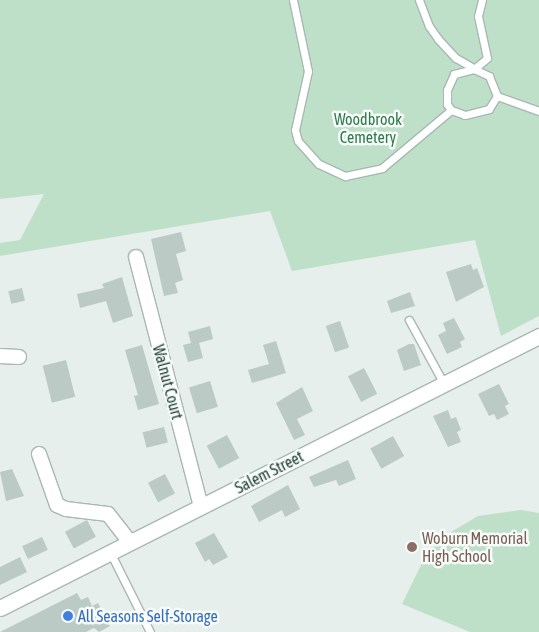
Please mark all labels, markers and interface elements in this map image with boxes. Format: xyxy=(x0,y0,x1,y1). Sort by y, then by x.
park label: Woodbrook Cemetery xyxy=(334,109,402,147)
street label: Walnut Court xyxy=(149,342,187,422)
street label: Salem Street xyxy=(232,447,306,497)
place label: Woburn Memorial High School xyxy=(422,528,528,566)
marker: Woburn Memorial High School xyxy=(406,541,418,553)
place label: All Seasons Self-Storage xyxy=(78,606,218,626)
marker: All Seasons Self-Storage xyxy=(62,610,74,622)

